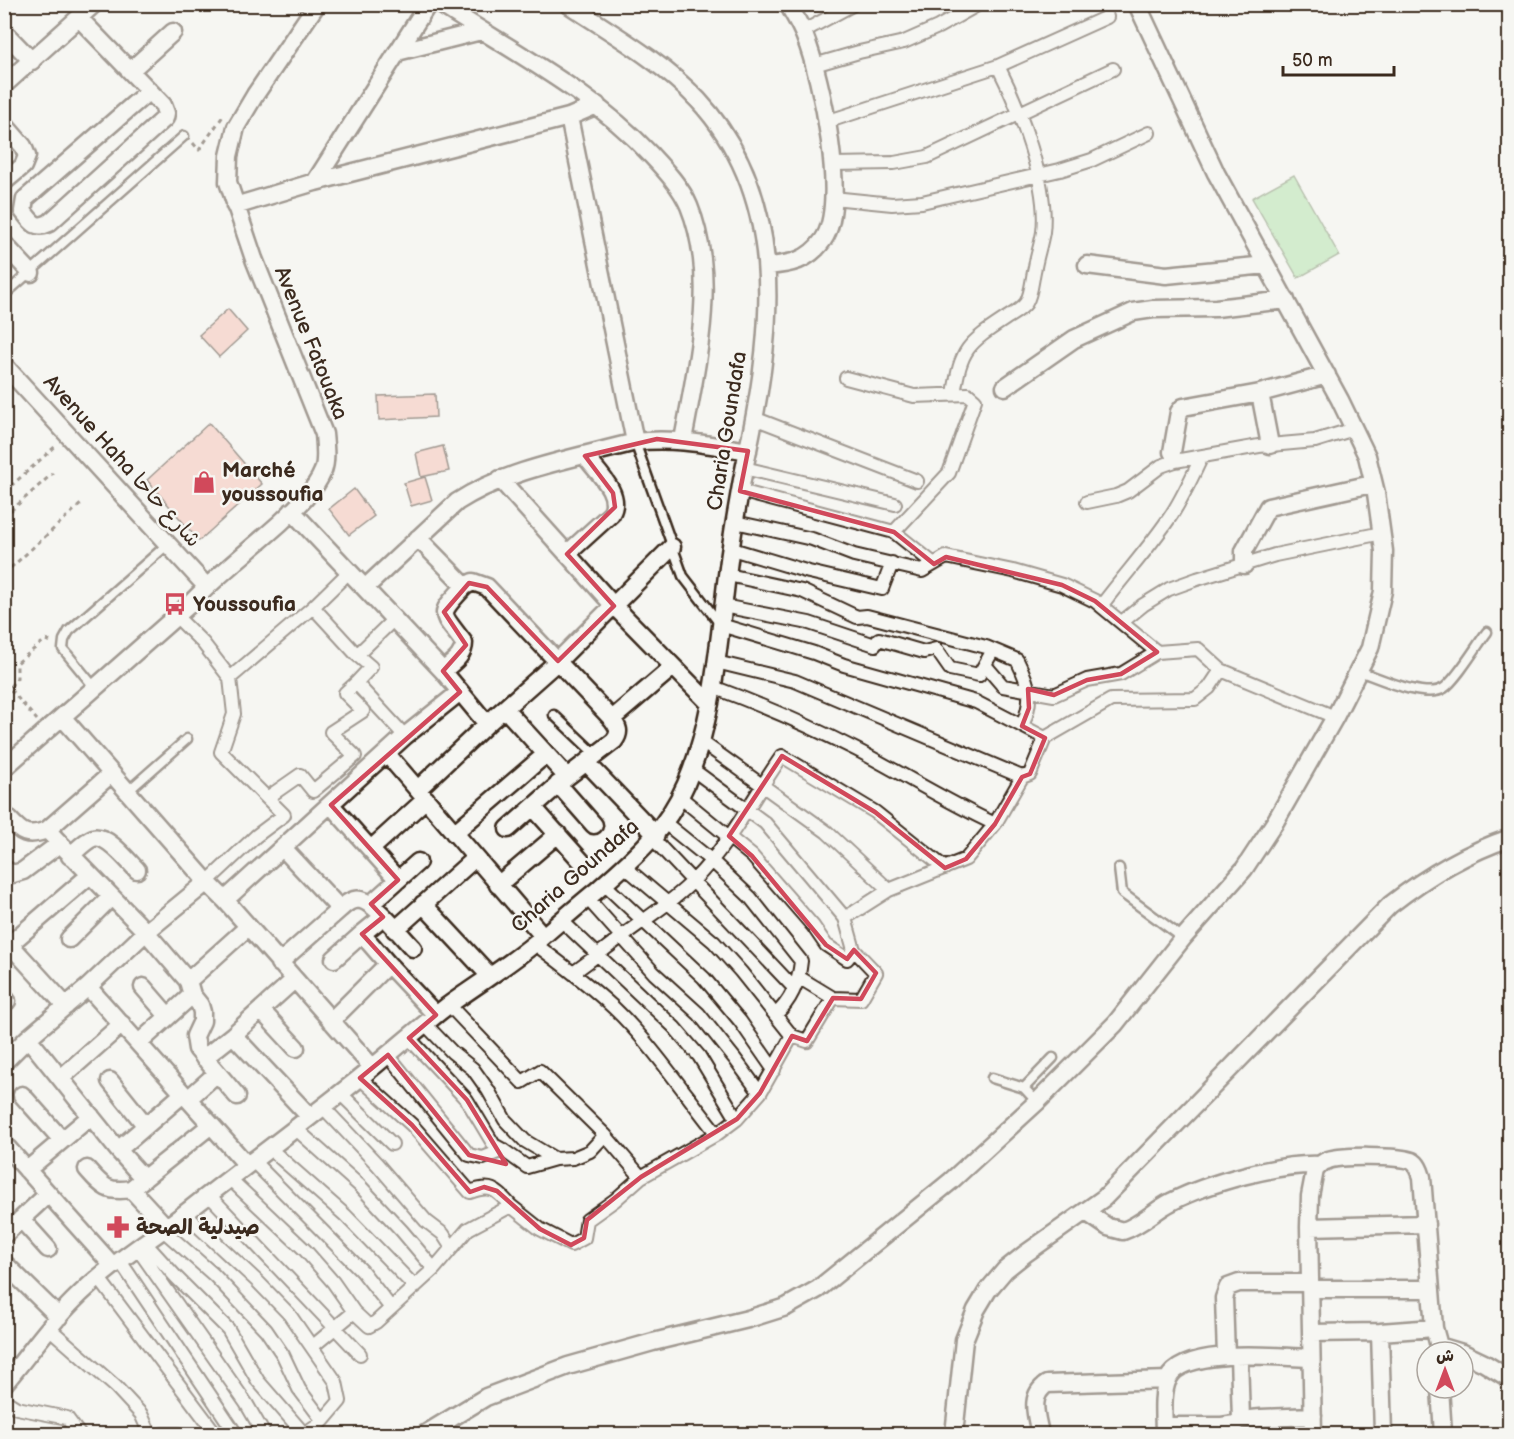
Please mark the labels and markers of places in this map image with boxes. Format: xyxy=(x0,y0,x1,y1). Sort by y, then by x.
place label: Marché youssoufia xyxy=(222,458,324,507)
shop icon: Marché youssoufia xyxy=(191,469,217,495)
bus stop icon: Youssoufia xyxy=(162,591,188,617)
place label: Youssoufia xyxy=(193,592,296,617)
pharmacy icon: صيدلية الصحة xyxy=(105,1214,131,1240)
place label: صيدلية الصحة xyxy=(136,1215,260,1240)

